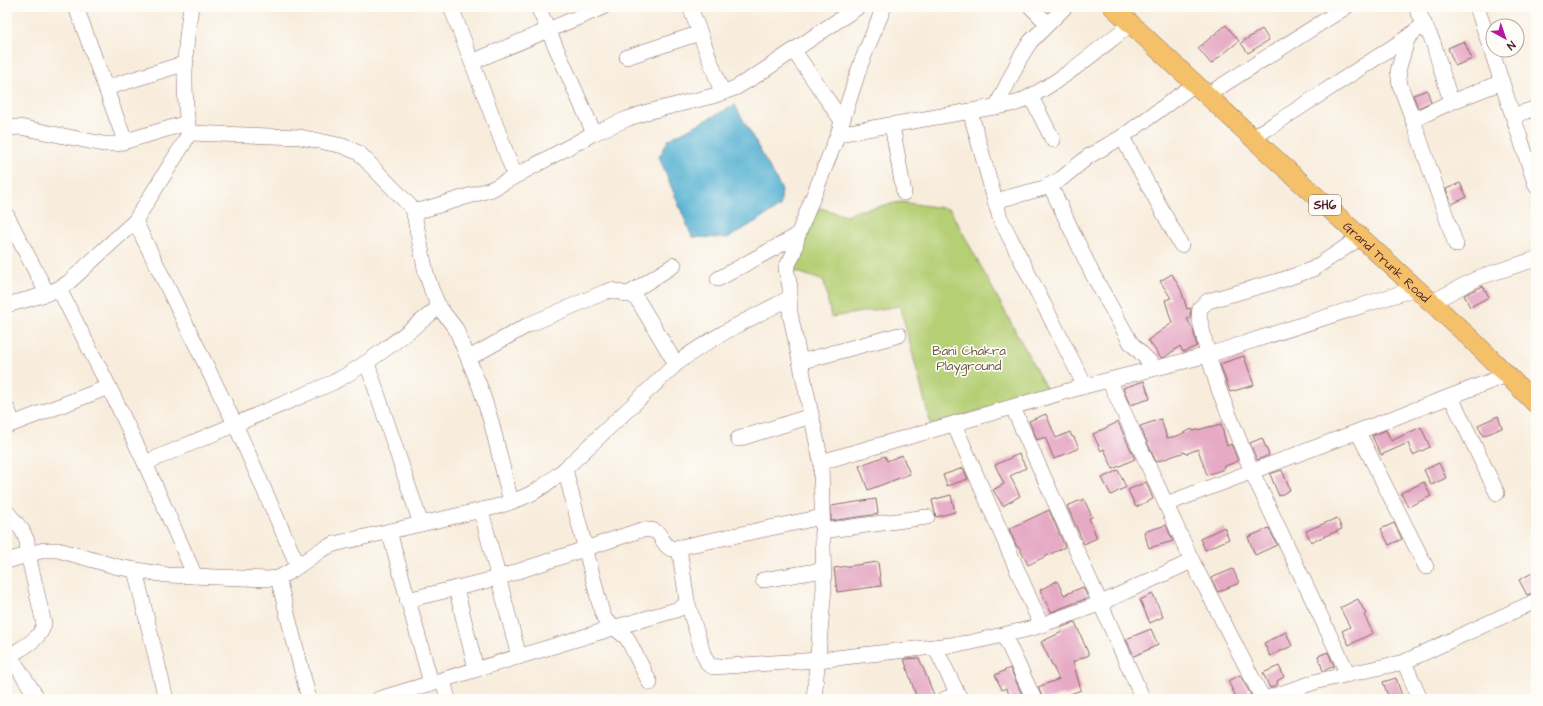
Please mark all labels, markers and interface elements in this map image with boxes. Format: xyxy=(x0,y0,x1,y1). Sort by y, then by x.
north arrow xyxy=(1485,18,1525,58)
text: N xyxy=(1504,37,1519,53)
road number: SH6 xyxy=(1309,195,1341,215)
street label: Grand Trunk Road xyxy=(1339,218,1434,307)
park label: Bani Chakra Playground xyxy=(932,342,1006,376)

